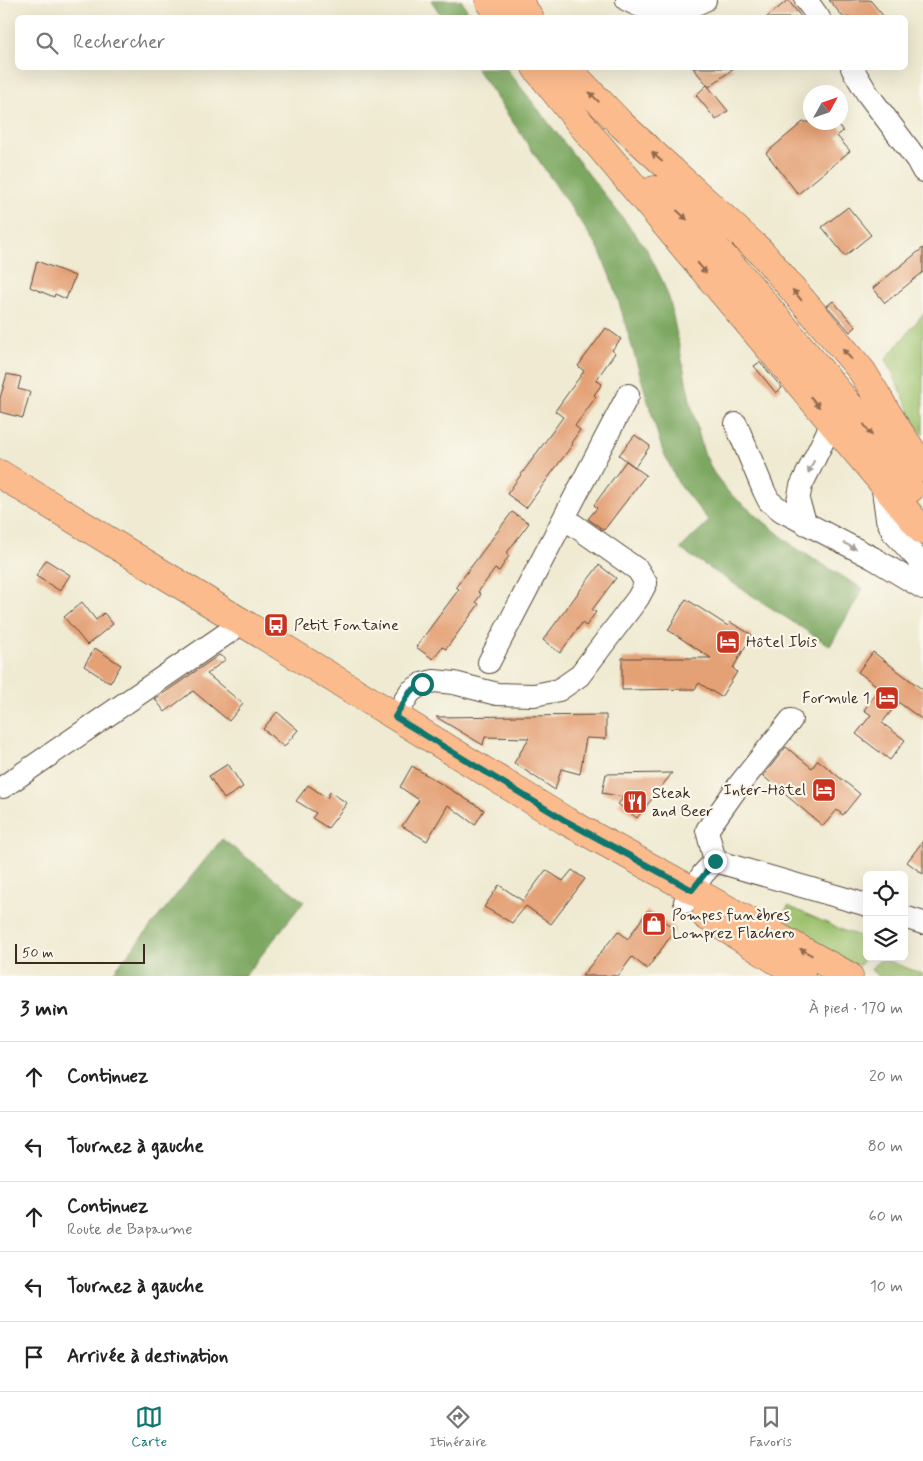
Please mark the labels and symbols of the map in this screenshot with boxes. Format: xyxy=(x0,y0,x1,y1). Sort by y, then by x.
north arrow xyxy=(803,85,848,130)
one-way arrow xyxy=(588,91,600,103)
one-way arrow xyxy=(650,151,663,162)
one-way arrow xyxy=(675,209,688,220)
one-way arrow xyxy=(696,262,707,274)
one-way arrow xyxy=(792,289,803,302)
one-way arrow xyxy=(842,348,853,361)
one-way arrow xyxy=(809,396,820,409)
one-way arrow xyxy=(863,424,873,437)
one-way arrow xyxy=(806,459,815,474)
one-way arrow xyxy=(842,542,857,550)
bus stop icon: Petit Fontaine xyxy=(263,612,289,638)
place label: Petit Fontaine xyxy=(294,615,399,636)
hotel icon: Hôtel Ibis xyxy=(715,629,741,655)
place label: Hôtel Ibis xyxy=(746,632,817,653)
route start xyxy=(411,673,434,696)
hotel icon: Formule 1 xyxy=(874,685,900,711)
place label: Formule 1 xyxy=(802,688,870,709)
hotel icon: Inter-Hôtel xyxy=(811,777,837,803)
place label: Inter-Hôtel xyxy=(724,780,806,801)
place label: Steak and Beer xyxy=(652,783,713,822)
restaurant icon: Steak and Beer xyxy=(622,789,648,815)
route end xyxy=(704,850,727,873)
place label: Pompes funèbres Lomprez Flachero xyxy=(672,905,795,944)
shop icon: Pompes funèbres Lomprez Flachero xyxy=(641,911,667,937)
scale bar xyxy=(15,941,145,964)
one-way arrow xyxy=(799,948,813,956)

